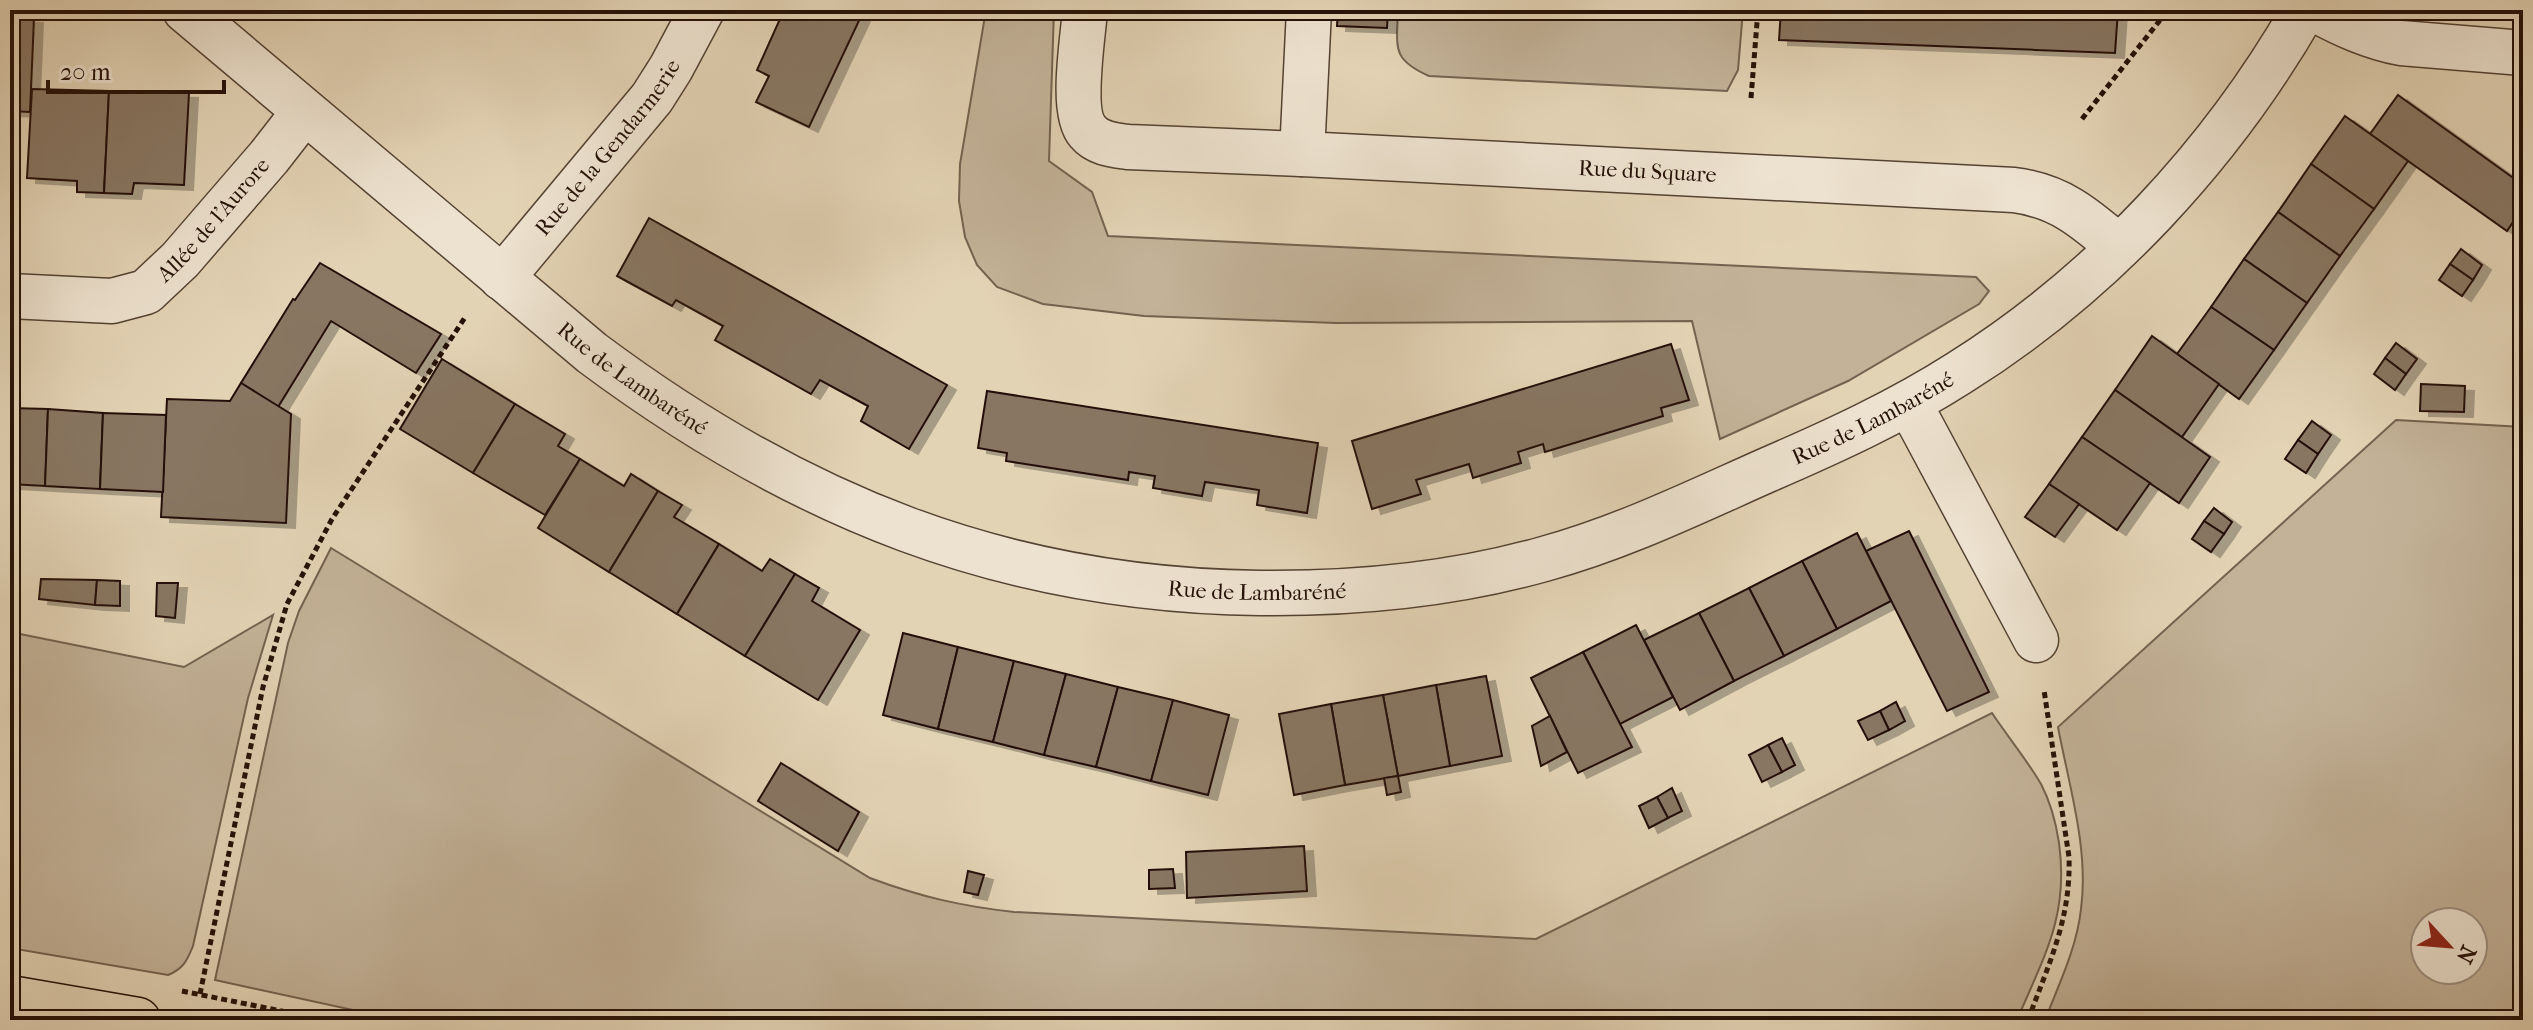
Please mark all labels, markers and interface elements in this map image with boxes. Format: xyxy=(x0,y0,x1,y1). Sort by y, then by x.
scale bar xyxy=(48,44,224,94)
street label: Rue de la Gendarmerie xyxy=(530,55,686,241)
text: 20 m xyxy=(60,58,111,86)
street label: Allée de l'Aurore xyxy=(151,153,275,288)
street label: Rue du Square xyxy=(1578,155,1717,188)
street label: Rue de Lambaréné xyxy=(552,316,712,441)
street label: Rue de Lambaréné xyxy=(1788,366,1959,471)
street label: Rue de Lambaréné xyxy=(1167,575,1347,606)
north arrow xyxy=(2409,906,2489,986)
text: N xyxy=(2451,941,2481,968)

